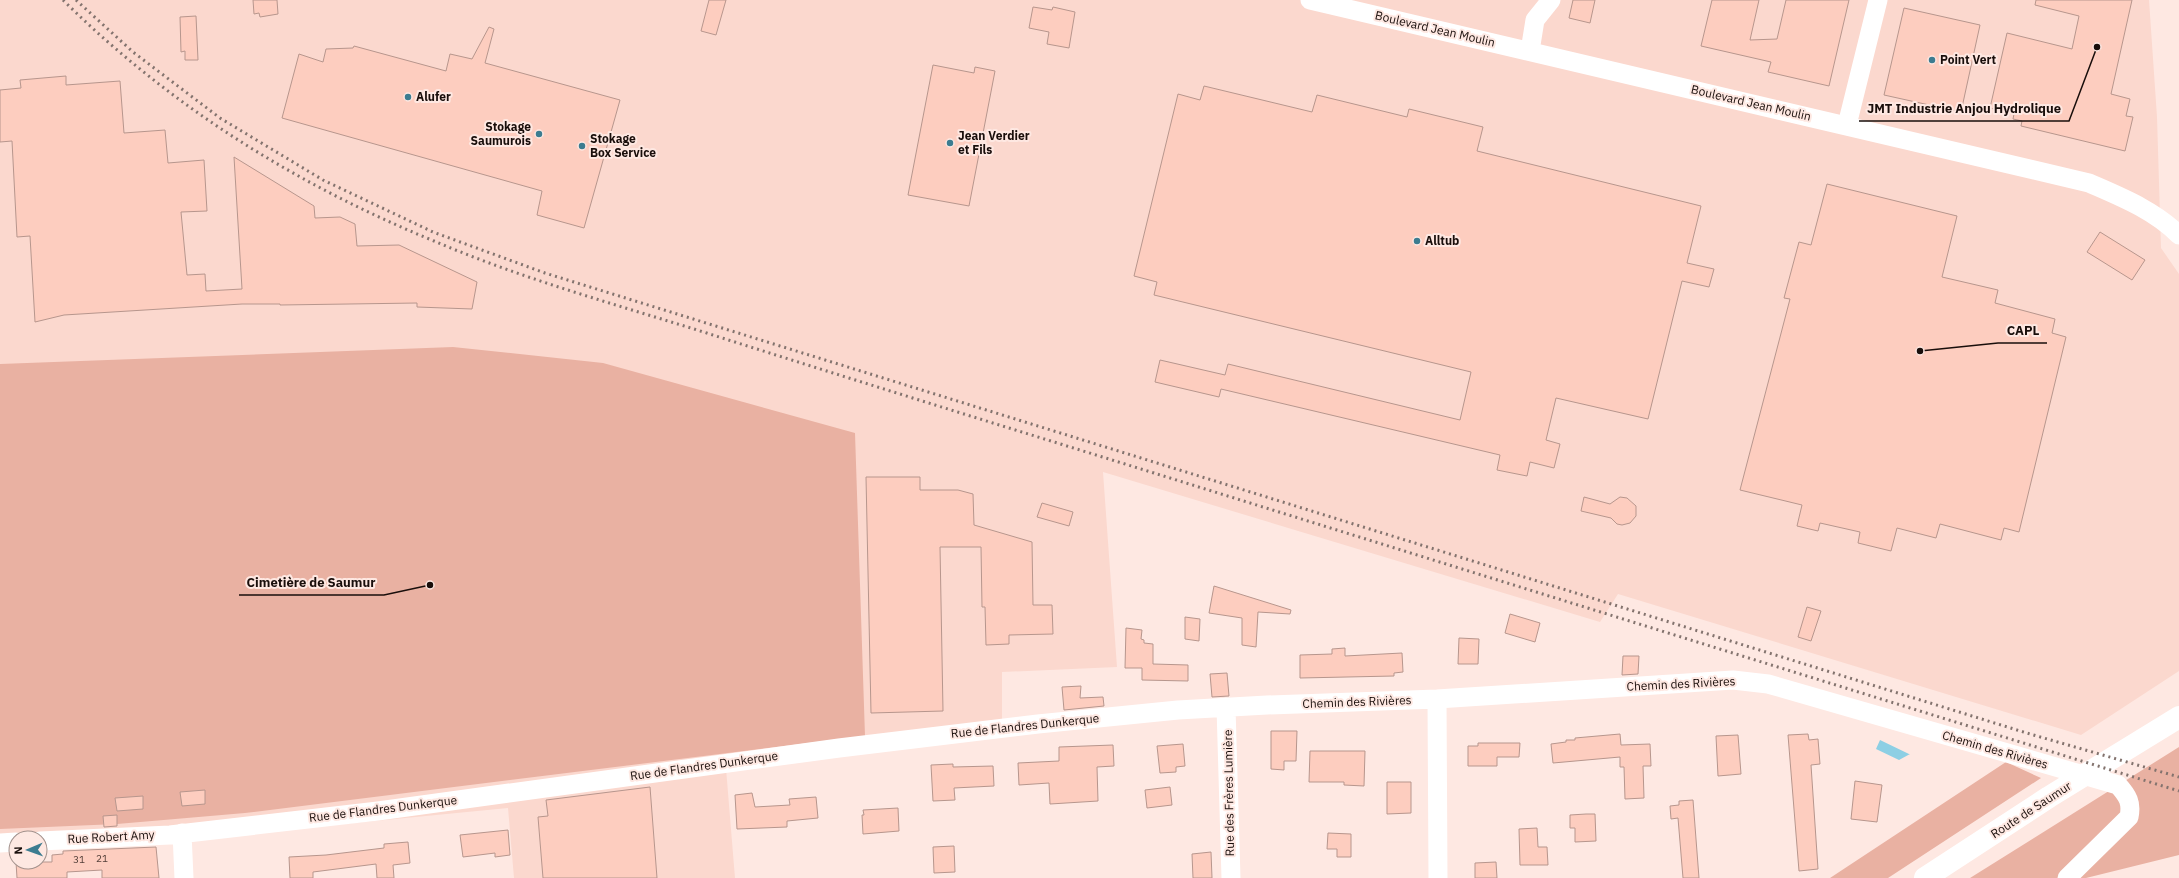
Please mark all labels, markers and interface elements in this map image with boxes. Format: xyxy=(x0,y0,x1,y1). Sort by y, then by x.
street label: Boulevard Jean Moulin xyxy=(1374,7,1497,50)
place label: Point Vert xyxy=(1940,52,1996,67)
marker: Point Vert xyxy=(1927,55,1937,65)
street label: Boulevard Jean Moulin xyxy=(1690,81,1813,124)
place label: Alufer xyxy=(416,89,451,104)
marker: Alufer xyxy=(403,92,413,102)
callout: JMT Industrie Anjou Hydrolique xyxy=(1859,96,2069,121)
text: JMT Industrie Anjou Hydrolique xyxy=(1867,100,2061,117)
place label: Stokage Saumurois xyxy=(471,119,531,148)
place label: Jean Verdier et Fils xyxy=(958,128,1030,157)
marker: Stokage Saumurois xyxy=(534,129,544,139)
place label: Stokage Box Service xyxy=(590,131,656,160)
marker: Jean Verdier et Fils xyxy=(945,138,955,148)
marker: Stokage Box Service xyxy=(577,141,587,151)
place label: Alltub xyxy=(1425,233,1459,248)
marker: Alltub xyxy=(1412,236,1422,246)
callout: CAPL xyxy=(1998,318,2047,343)
text: CAPL xyxy=(2007,322,2039,339)
callout: Cimetière de Saumur xyxy=(239,570,384,595)
text: Cimetière de Saumur xyxy=(247,574,375,591)
street label: Chemin des Rivières xyxy=(1626,673,1736,694)
street label: Chemin des Rivières xyxy=(1302,692,1412,711)
street label: Rue de Flandres Dunkerque xyxy=(950,710,1100,741)
street label: Chemin des Rivières xyxy=(1941,727,2050,772)
street label: Rue des Frères Lumière xyxy=(1220,729,1237,857)
street label: Rue de Flandres Dunkerque xyxy=(629,748,779,783)
street label: Route de Saumur xyxy=(1988,778,2074,841)
street label: Rue de Flandres Dunkerque xyxy=(308,792,458,825)
street label: Rue Robert Amy xyxy=(67,827,155,846)
north arrow xyxy=(8,830,48,870)
text: N xyxy=(11,846,25,855)
house number: 21 xyxy=(96,852,108,865)
house number: 31 xyxy=(73,853,85,866)

